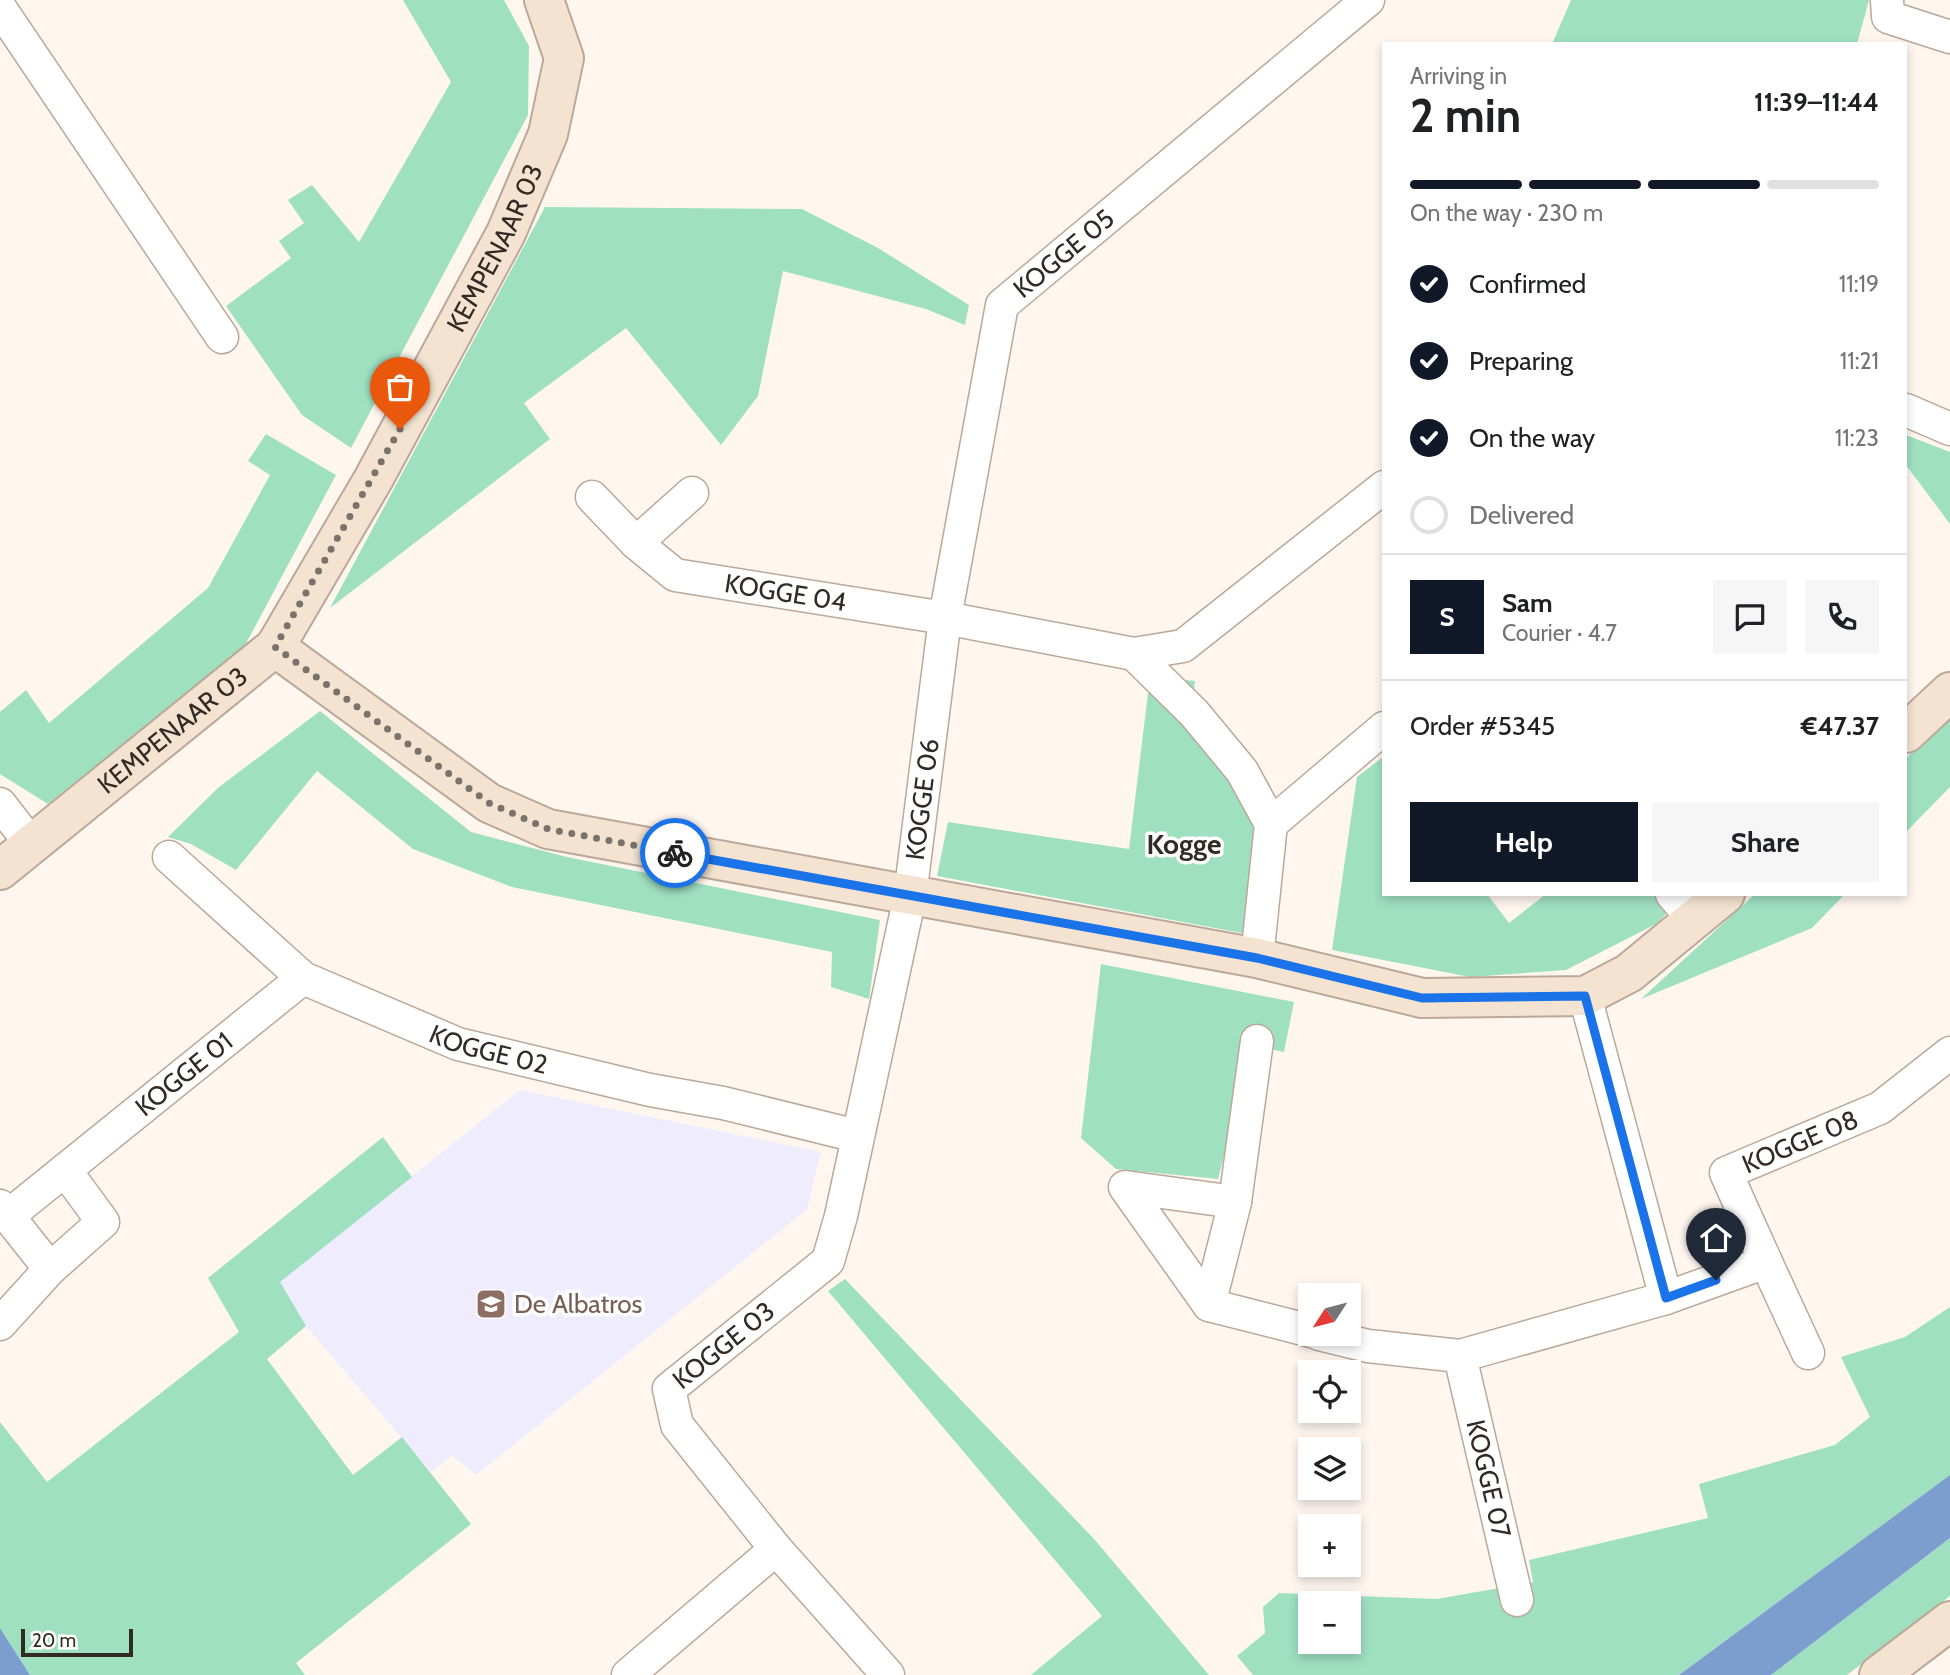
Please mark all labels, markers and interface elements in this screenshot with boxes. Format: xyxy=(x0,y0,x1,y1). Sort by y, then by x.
text: Arriving in xyxy=(1410,62,1507,90)
text: 11:39–11:44 xyxy=(1754,86,1879,118)
text: 2 min xyxy=(1410,88,1521,144)
street label: KEMPENAAR 03 xyxy=(440,159,549,337)
text: On the way · 230 m xyxy=(1410,199,1603,227)
street label: KOGGE 05 xyxy=(1007,202,1121,305)
icon: check xyxy=(1410,265,1448,303)
text: Confirmed xyxy=(1469,268,1586,300)
text: 11:19 xyxy=(1839,270,1879,298)
icon: check xyxy=(1410,342,1448,380)
text: Preparing xyxy=(1469,345,1573,377)
text: 11:21 xyxy=(1840,347,1879,375)
pin xyxy=(370,357,430,429)
icon: bag xyxy=(381,368,419,406)
icon: check xyxy=(1410,419,1448,457)
text: On the way xyxy=(1469,422,1595,454)
text: 11:23 xyxy=(1835,424,1879,452)
text: Delivered xyxy=(1469,499,1574,531)
street label: KOGGE 04 xyxy=(723,567,848,618)
button: chat xyxy=(1713,580,1787,654)
button: phone xyxy=(1805,580,1879,654)
text: Sam xyxy=(1502,587,1553,619)
text: S xyxy=(1439,601,1455,633)
text: Courier · 4.7 xyxy=(1502,619,1617,647)
street label: KEMPENAAR 03 xyxy=(91,660,254,800)
text: Order #5345 xyxy=(1410,710,1555,742)
text: €47.37 xyxy=(1801,710,1879,742)
street label: KOGGE 06 xyxy=(899,737,946,862)
button: Help xyxy=(1410,802,1638,882)
button: Share xyxy=(1652,802,1879,882)
courier xyxy=(640,818,710,888)
district label: Kogge xyxy=(1147,827,1221,861)
icon: bike xyxy=(656,834,694,872)
street label: KOGGE 02 xyxy=(425,1018,551,1081)
street label: KOGGE 01 xyxy=(129,1025,239,1123)
street label: KOGGE 08 xyxy=(1737,1103,1863,1180)
pin xyxy=(1686,1208,1746,1280)
icon: home xyxy=(1697,1219,1735,1257)
north arrow xyxy=(1298,1283,1362,1346)
map controls xyxy=(1298,1283,1361,1654)
school or university icon: De Albatros xyxy=(474,1287,508,1321)
place label: De Albatros xyxy=(514,1288,642,1320)
street label: KOGGE 03 xyxy=(666,1295,781,1396)
button: locate xyxy=(1298,1360,1361,1423)
street label: KOGGE 07 xyxy=(1459,1417,1518,1541)
button: layers xyxy=(1298,1437,1361,1500)
button: + xyxy=(1298,1514,1361,1577)
button: − xyxy=(1298,1591,1361,1654)
scale bar xyxy=(21,1626,133,1658)
text: 20 m xyxy=(32,1629,76,1652)

